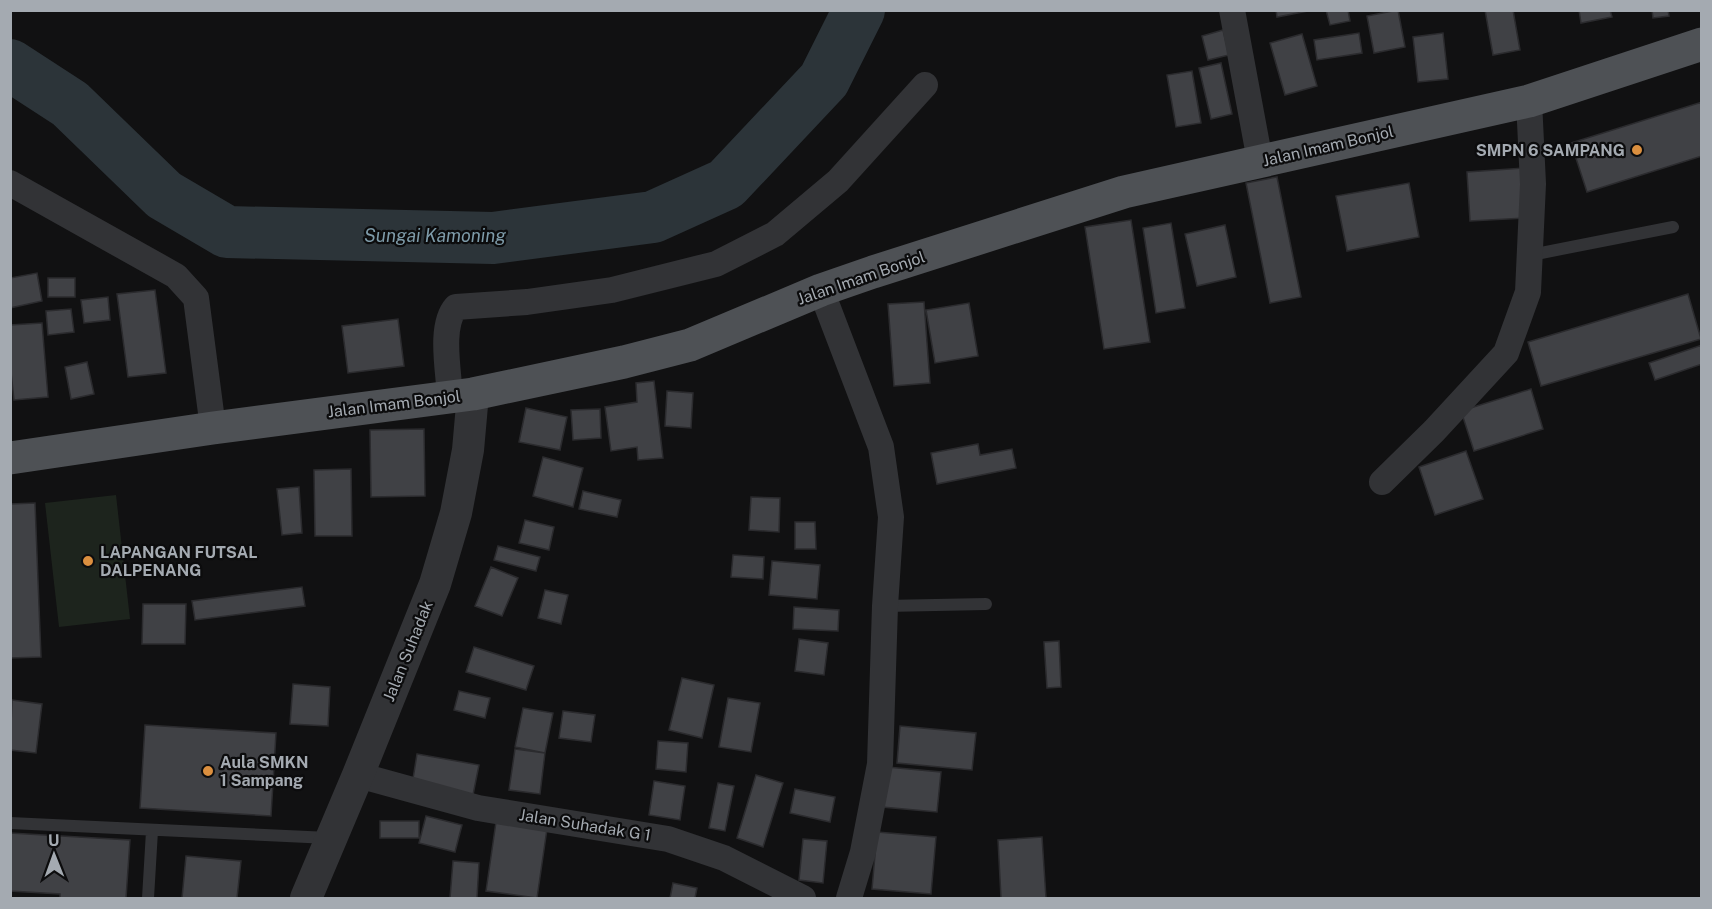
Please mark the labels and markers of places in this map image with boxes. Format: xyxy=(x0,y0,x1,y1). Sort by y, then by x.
place label: SMPN 6 SAMPANG xyxy=(1476,141,1625,160)
marker: SMPN 6 SAMPANG xyxy=(1630,143,1644,157)
place label: LAPANGAN FUTSAL DALPENANG xyxy=(100,543,258,580)
marker: LAPANGAN FUTSAL DALPENANG xyxy=(81,554,95,568)
place label: Aula SMKN 1 Sampang xyxy=(220,753,309,790)
marker: Aula SMKN 1 Sampang xyxy=(201,764,215,778)

